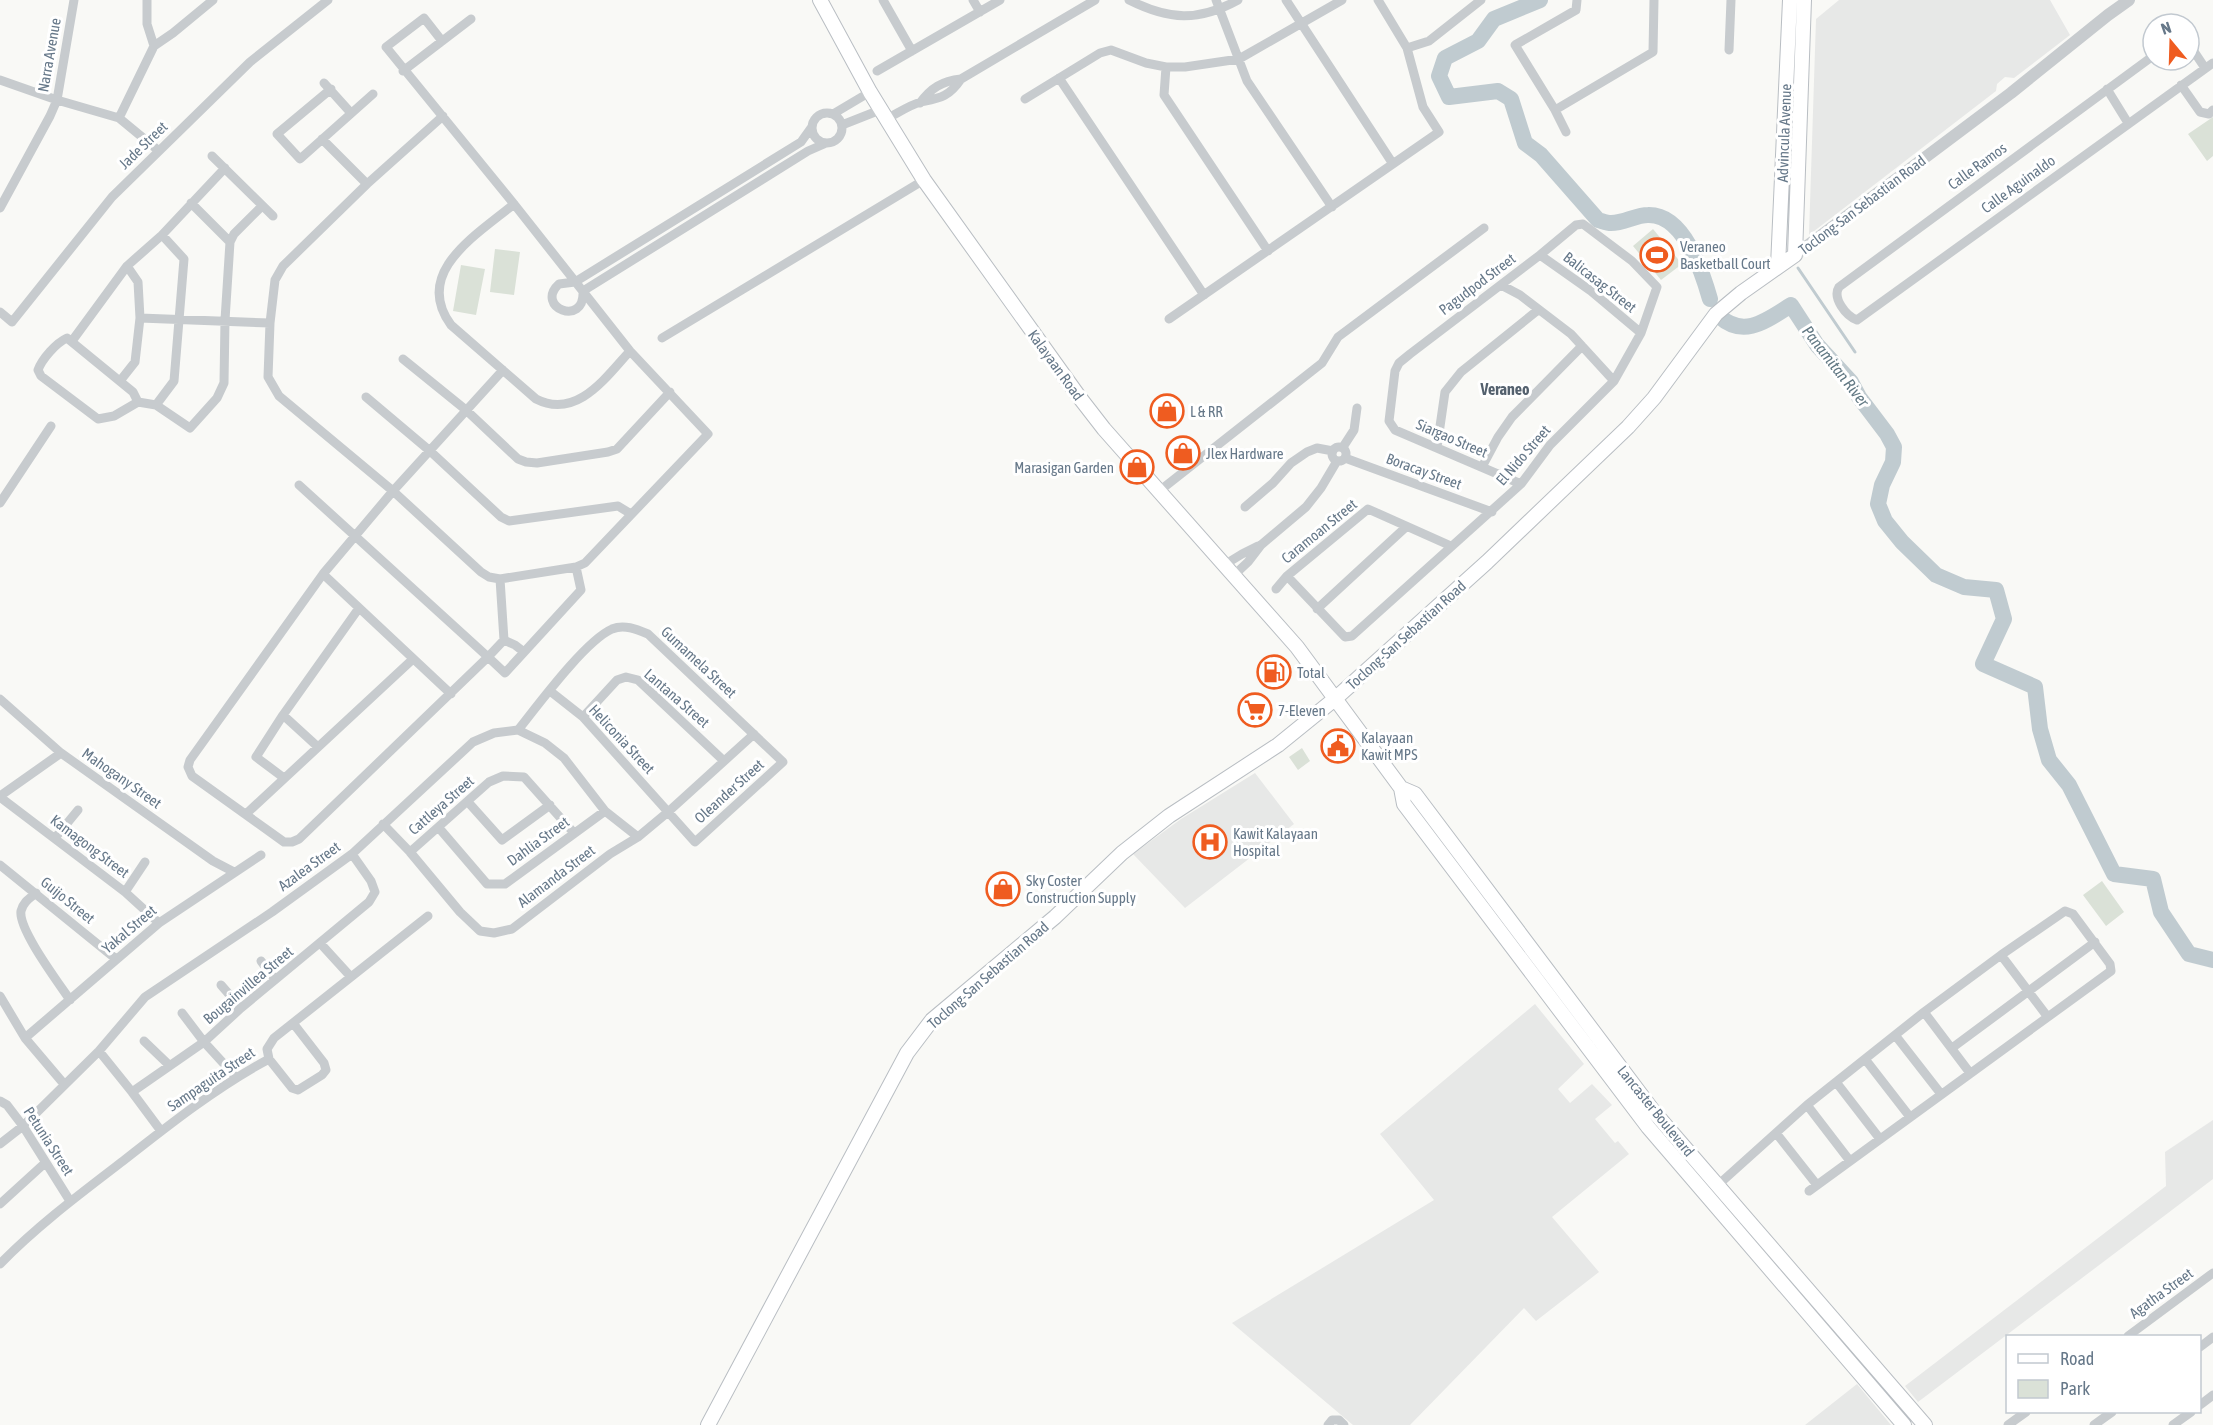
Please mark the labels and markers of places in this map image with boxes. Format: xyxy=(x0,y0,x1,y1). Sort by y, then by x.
sports icon: Veraneo Basketball Court xyxy=(1639,237,1675,273)
place label: Veraneo Basketball Court xyxy=(1680,238,1771,272)
shop icon: L & RR xyxy=(1149,393,1185,429)
place label: L & RR xyxy=(1190,403,1223,420)
shop icon: Jlex Hardware xyxy=(1165,435,1201,471)
place label: Jlex Hardware xyxy=(1206,445,1284,462)
shop icon: Marasigan Garden xyxy=(1119,449,1155,485)
place label: Marasigan Garden xyxy=(1014,459,1114,476)
fuel station icon: Total xyxy=(1256,654,1292,690)
place label: Total xyxy=(1297,664,1325,681)
supermarket icon: 7-Eleven xyxy=(1237,692,1273,728)
place label: 7-Eleven xyxy=(1278,702,1326,719)
public building icon: Kalayaan Kawit MPS xyxy=(1320,728,1356,764)
place label: Kalayaan Kawit MPS xyxy=(1361,729,1418,763)
hospital icon: Kawit Kalayaan Hospital xyxy=(1192,824,1228,860)
place label: Kawit Kalayaan Hospital xyxy=(1233,825,1318,859)
shop icon: Sky Coster Construction Supply xyxy=(985,871,1021,907)
place label: Sky Coster Construction Supply xyxy=(1026,872,1136,906)

